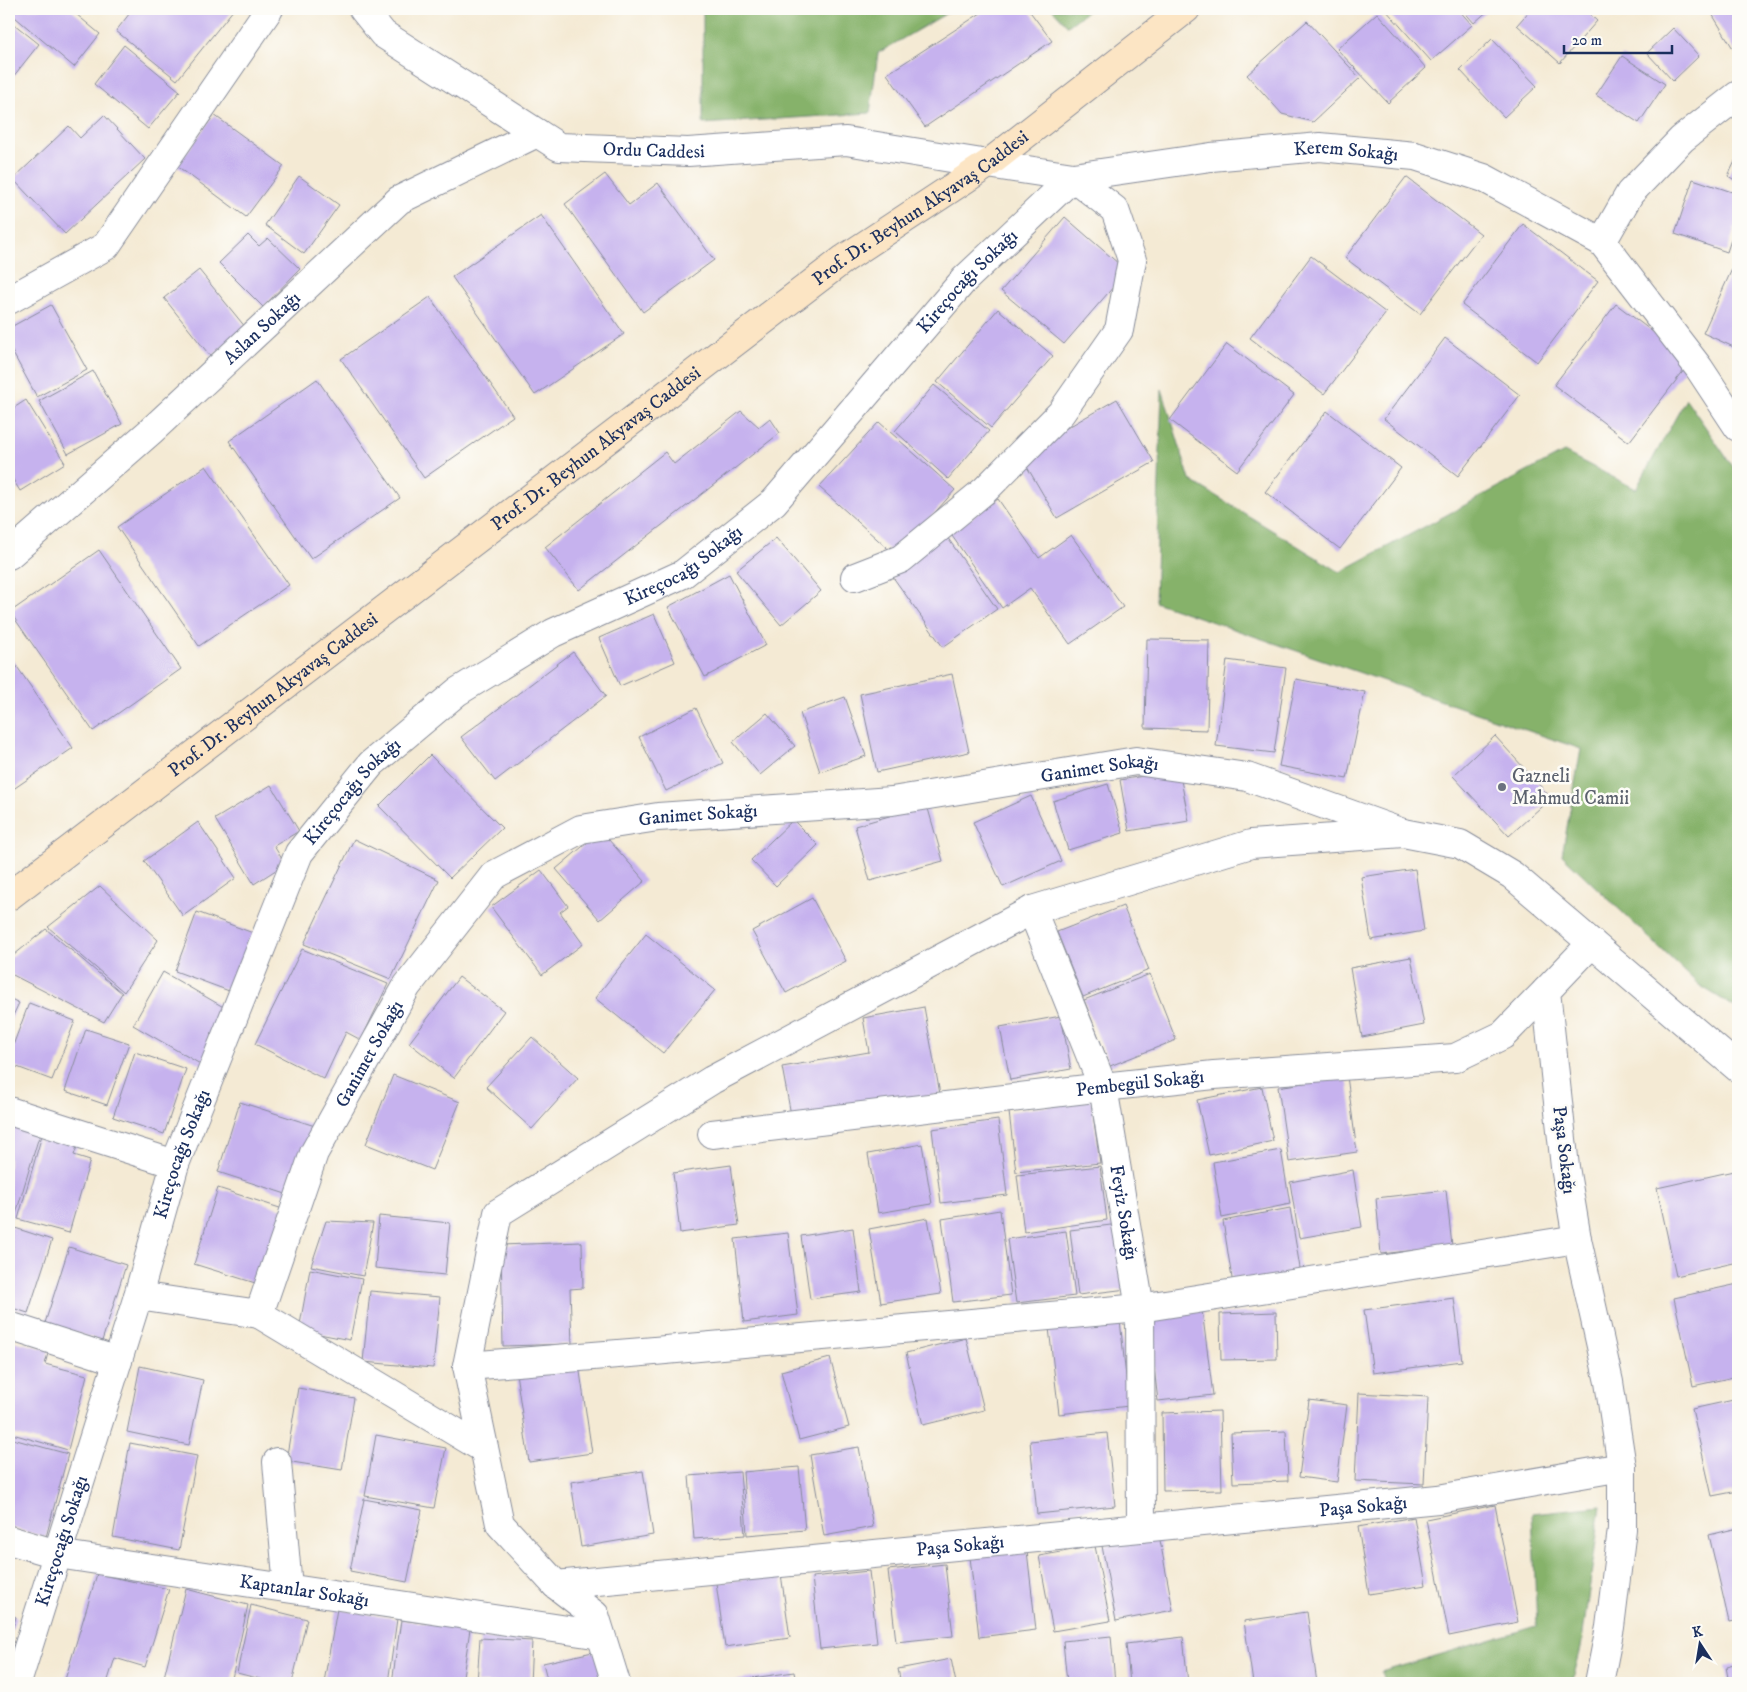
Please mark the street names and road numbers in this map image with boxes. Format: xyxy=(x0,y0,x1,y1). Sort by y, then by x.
street label: Prof. Dr. Beyhun Akyavaş Caddesi xyxy=(808,125,1033,291)
street label: Kerem Sokağı xyxy=(1293,135,1399,166)
street label: Ordu Caddesi xyxy=(602,137,706,164)
street label: Kireçocağı Sokağı xyxy=(912,224,1022,338)
street label: Aslan Sokağı xyxy=(218,286,305,369)
street label: Prof. Dr. Beyhun Akyavaş Caddesi xyxy=(486,361,705,536)
street label: Kireçocağı Sokağı xyxy=(620,520,747,611)
street label: Prof. Dr. Beyhun Akyavaş Caddesi xyxy=(164,607,382,782)
street label: Kireçocağı Sokağı xyxy=(299,733,405,850)
street label: Ganimet Sokağı xyxy=(1039,749,1160,788)
street label: Ganimet Sokağı xyxy=(637,799,758,831)
street label: Ganimet Sokağı xyxy=(330,996,408,1112)
street label: Pembegül Sokağı xyxy=(1075,1065,1205,1102)
street label: Kireçocağı Sokağı xyxy=(149,1086,215,1222)
street label: Paşa Sokağı xyxy=(1547,1105,1581,1195)
street label: Feyiz Sokağı xyxy=(1105,1163,1143,1262)
street label: Kireçocağı Sokağı xyxy=(30,1472,93,1609)
street label: Paşa Sokağı xyxy=(1318,1491,1408,1522)
street label: Paşa Sokağı xyxy=(915,1530,1005,1561)
street label: Kaptanlar Sokağı xyxy=(238,1570,371,1612)

